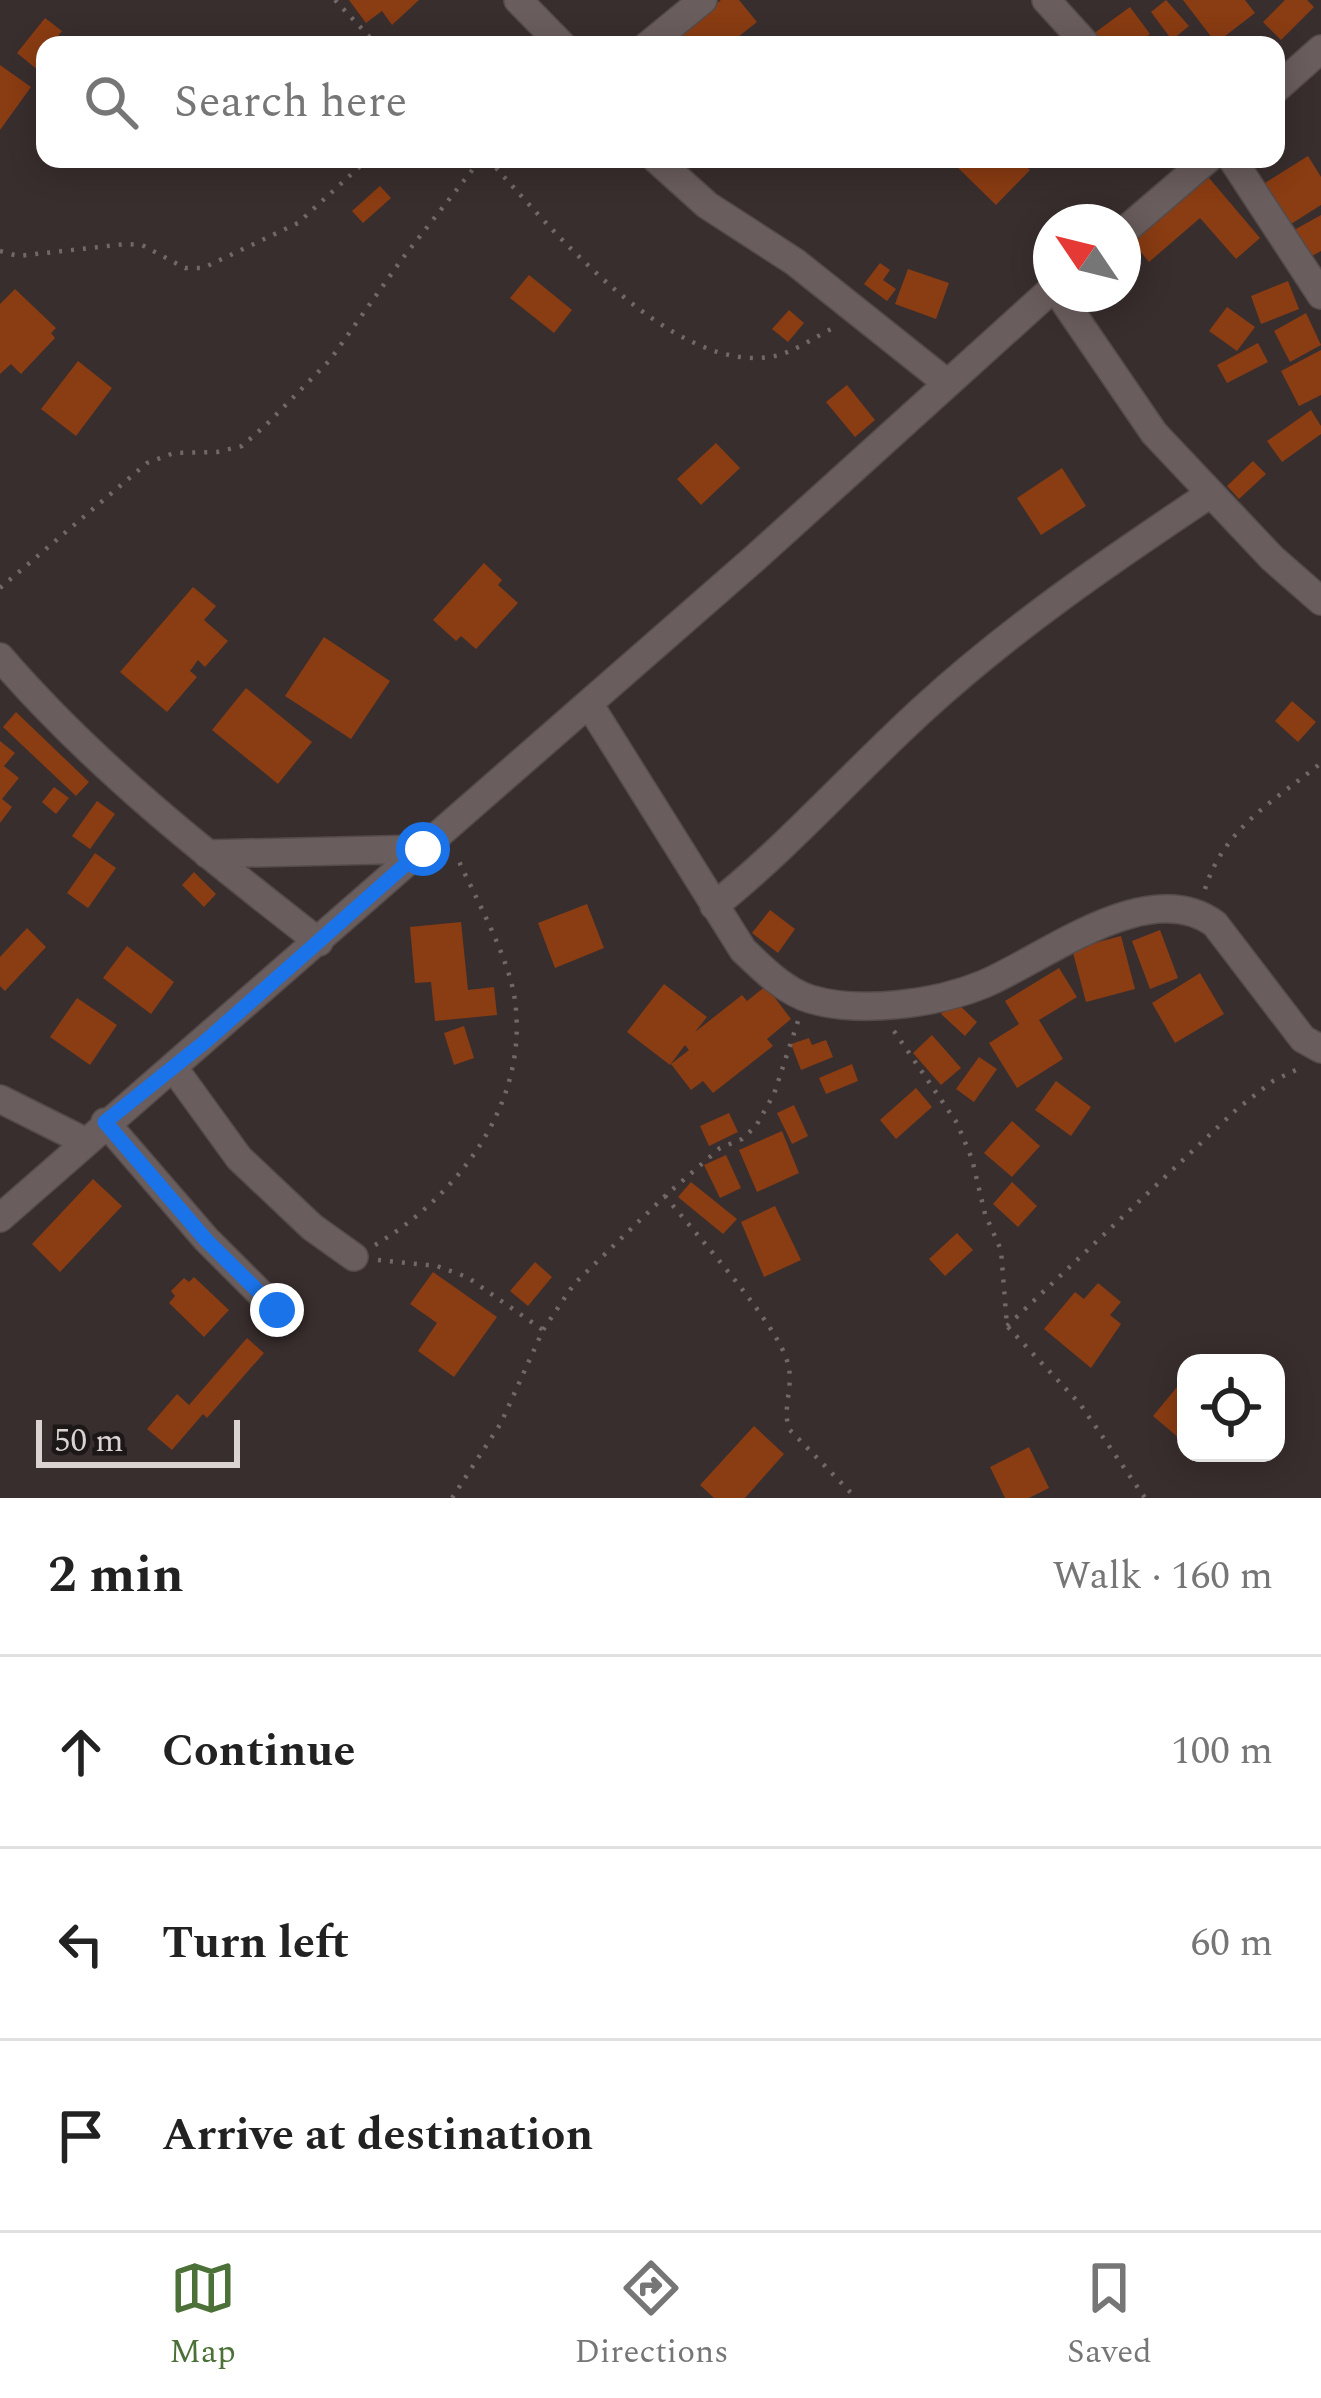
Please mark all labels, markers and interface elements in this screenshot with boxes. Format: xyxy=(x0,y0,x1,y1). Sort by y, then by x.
search box xyxy=(36,36,1285,168)
text: Search here xyxy=(174,68,407,137)
icon: search xyxy=(78,69,144,135)
north arrow xyxy=(1033,204,1141,312)
route start xyxy=(396,822,450,876)
route end xyxy=(250,1283,304,1337)
map controls xyxy=(1177,1354,1285,1462)
button: locate xyxy=(1177,1354,1285,1462)
scale bar xyxy=(36,1414,240,1467)
text: 50 m xyxy=(54,1416,124,1466)
text: 2 min xyxy=(48,1537,184,1615)
text: Walk · 160 m xyxy=(1052,1547,1273,1606)
text: Continue xyxy=(162,1717,355,1786)
icon: ahead xyxy=(48,1719,114,1785)
text: 100 m xyxy=(1171,1722,1273,1781)
text: Turn left xyxy=(162,1909,349,1978)
icon: left xyxy=(48,1911,114,1977)
text: 60 m xyxy=(1191,1914,1273,1973)
text: Arrive at destination xyxy=(162,2101,593,2170)
icon: arrive xyxy=(48,2103,114,2169)
tab: Map xyxy=(169,2255,236,2377)
tab: Directions xyxy=(574,2255,728,2377)
tab: Saved xyxy=(1067,2255,1152,2377)

